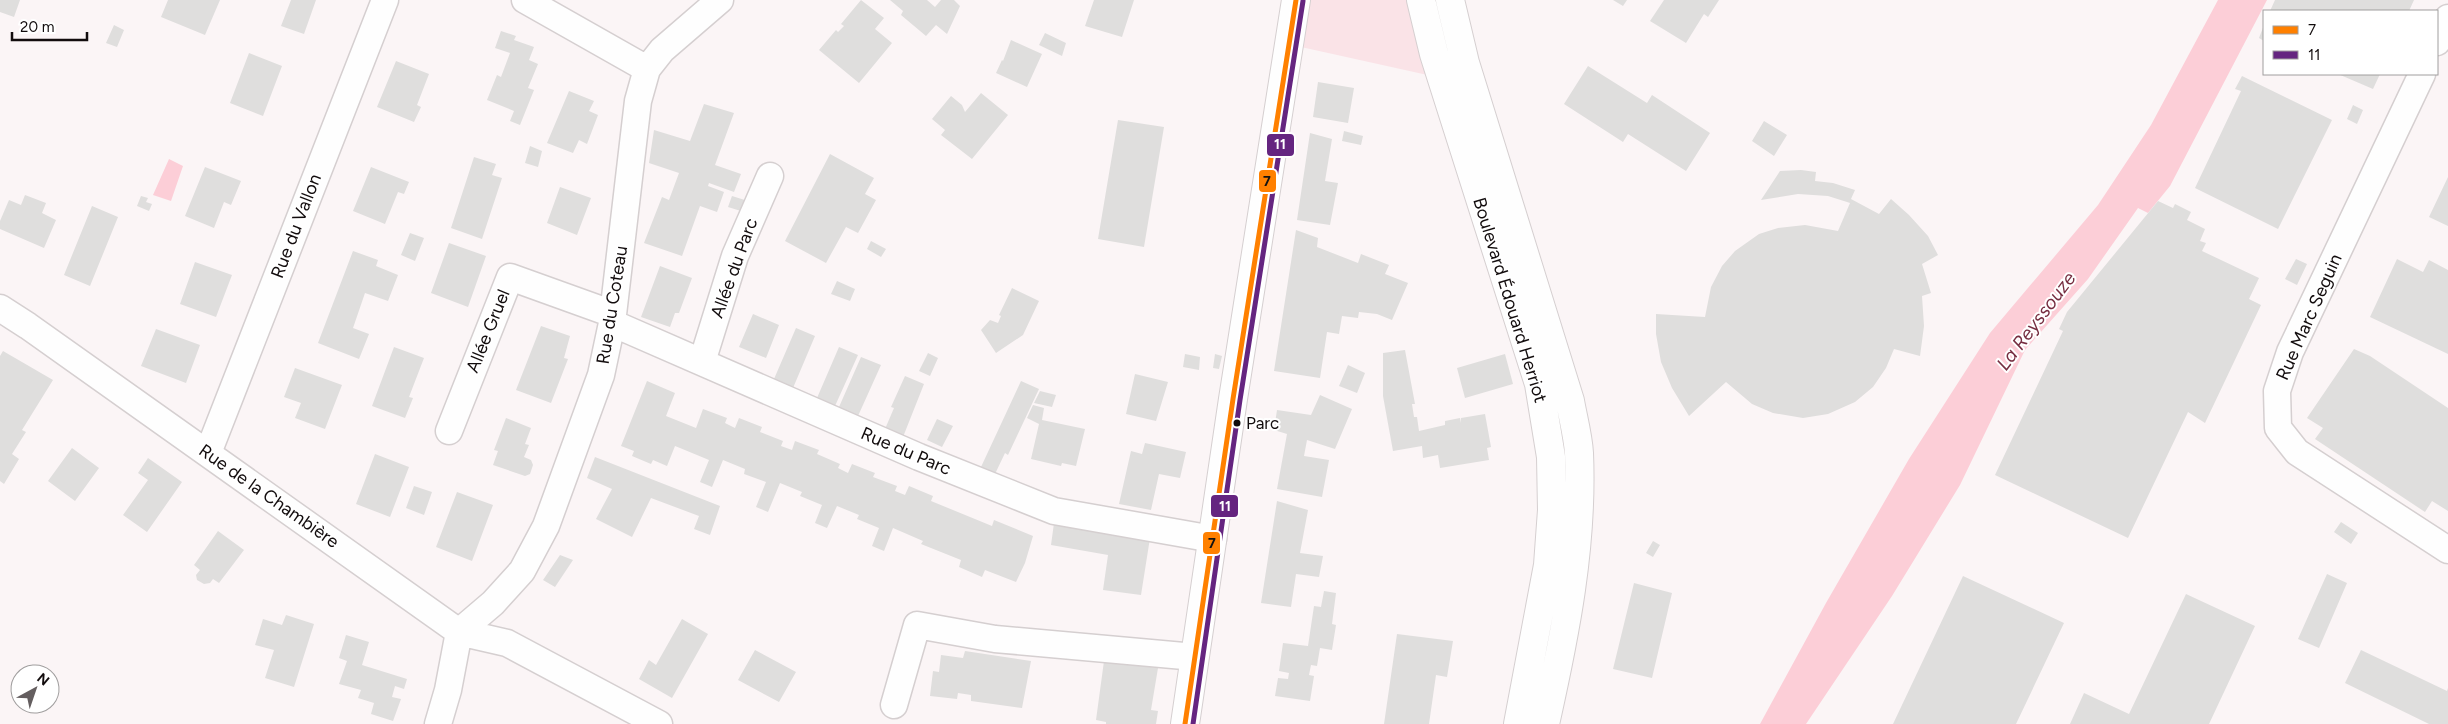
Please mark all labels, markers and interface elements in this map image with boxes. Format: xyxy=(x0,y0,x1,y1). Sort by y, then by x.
scale bar xyxy=(12,10,88,42)
legend xyxy=(2263,10,2438,75)
text: 20 m xyxy=(20,18,54,36)
text: 7 xyxy=(2308,21,2316,39)
text: 11 xyxy=(2308,46,2320,64)
line badge: 11 xyxy=(1266,133,1295,157)
text: 11 xyxy=(1274,136,1286,153)
line badge: 7 xyxy=(1258,169,1277,193)
street label: Rue du Vallon xyxy=(266,171,326,281)
text: 7 xyxy=(1263,173,1271,190)
street label: Boulevard Édouard Herriot xyxy=(1468,195,1552,405)
street label: Allée du Parc xyxy=(706,215,762,321)
street label: Rue du Coteau xyxy=(592,244,632,366)
street label: Rue Marc Seguin xyxy=(2271,250,2347,384)
water label: La Reyssouze xyxy=(1992,267,2081,375)
street label: Allée Gruel xyxy=(461,286,515,376)
place label: Parc xyxy=(1246,413,1279,433)
marker: Parc xyxy=(1232,418,1242,428)
street label: Rue du Parc xyxy=(858,422,955,480)
street label: Rue de la Chambière xyxy=(195,439,343,553)
line badge: 11 xyxy=(1210,494,1239,518)
text: 11 xyxy=(1219,498,1231,515)
line badge: 7 xyxy=(1202,531,1221,555)
text: 7 xyxy=(1208,535,1216,552)
north arrow xyxy=(10,664,60,714)
text: N xyxy=(33,669,53,689)

